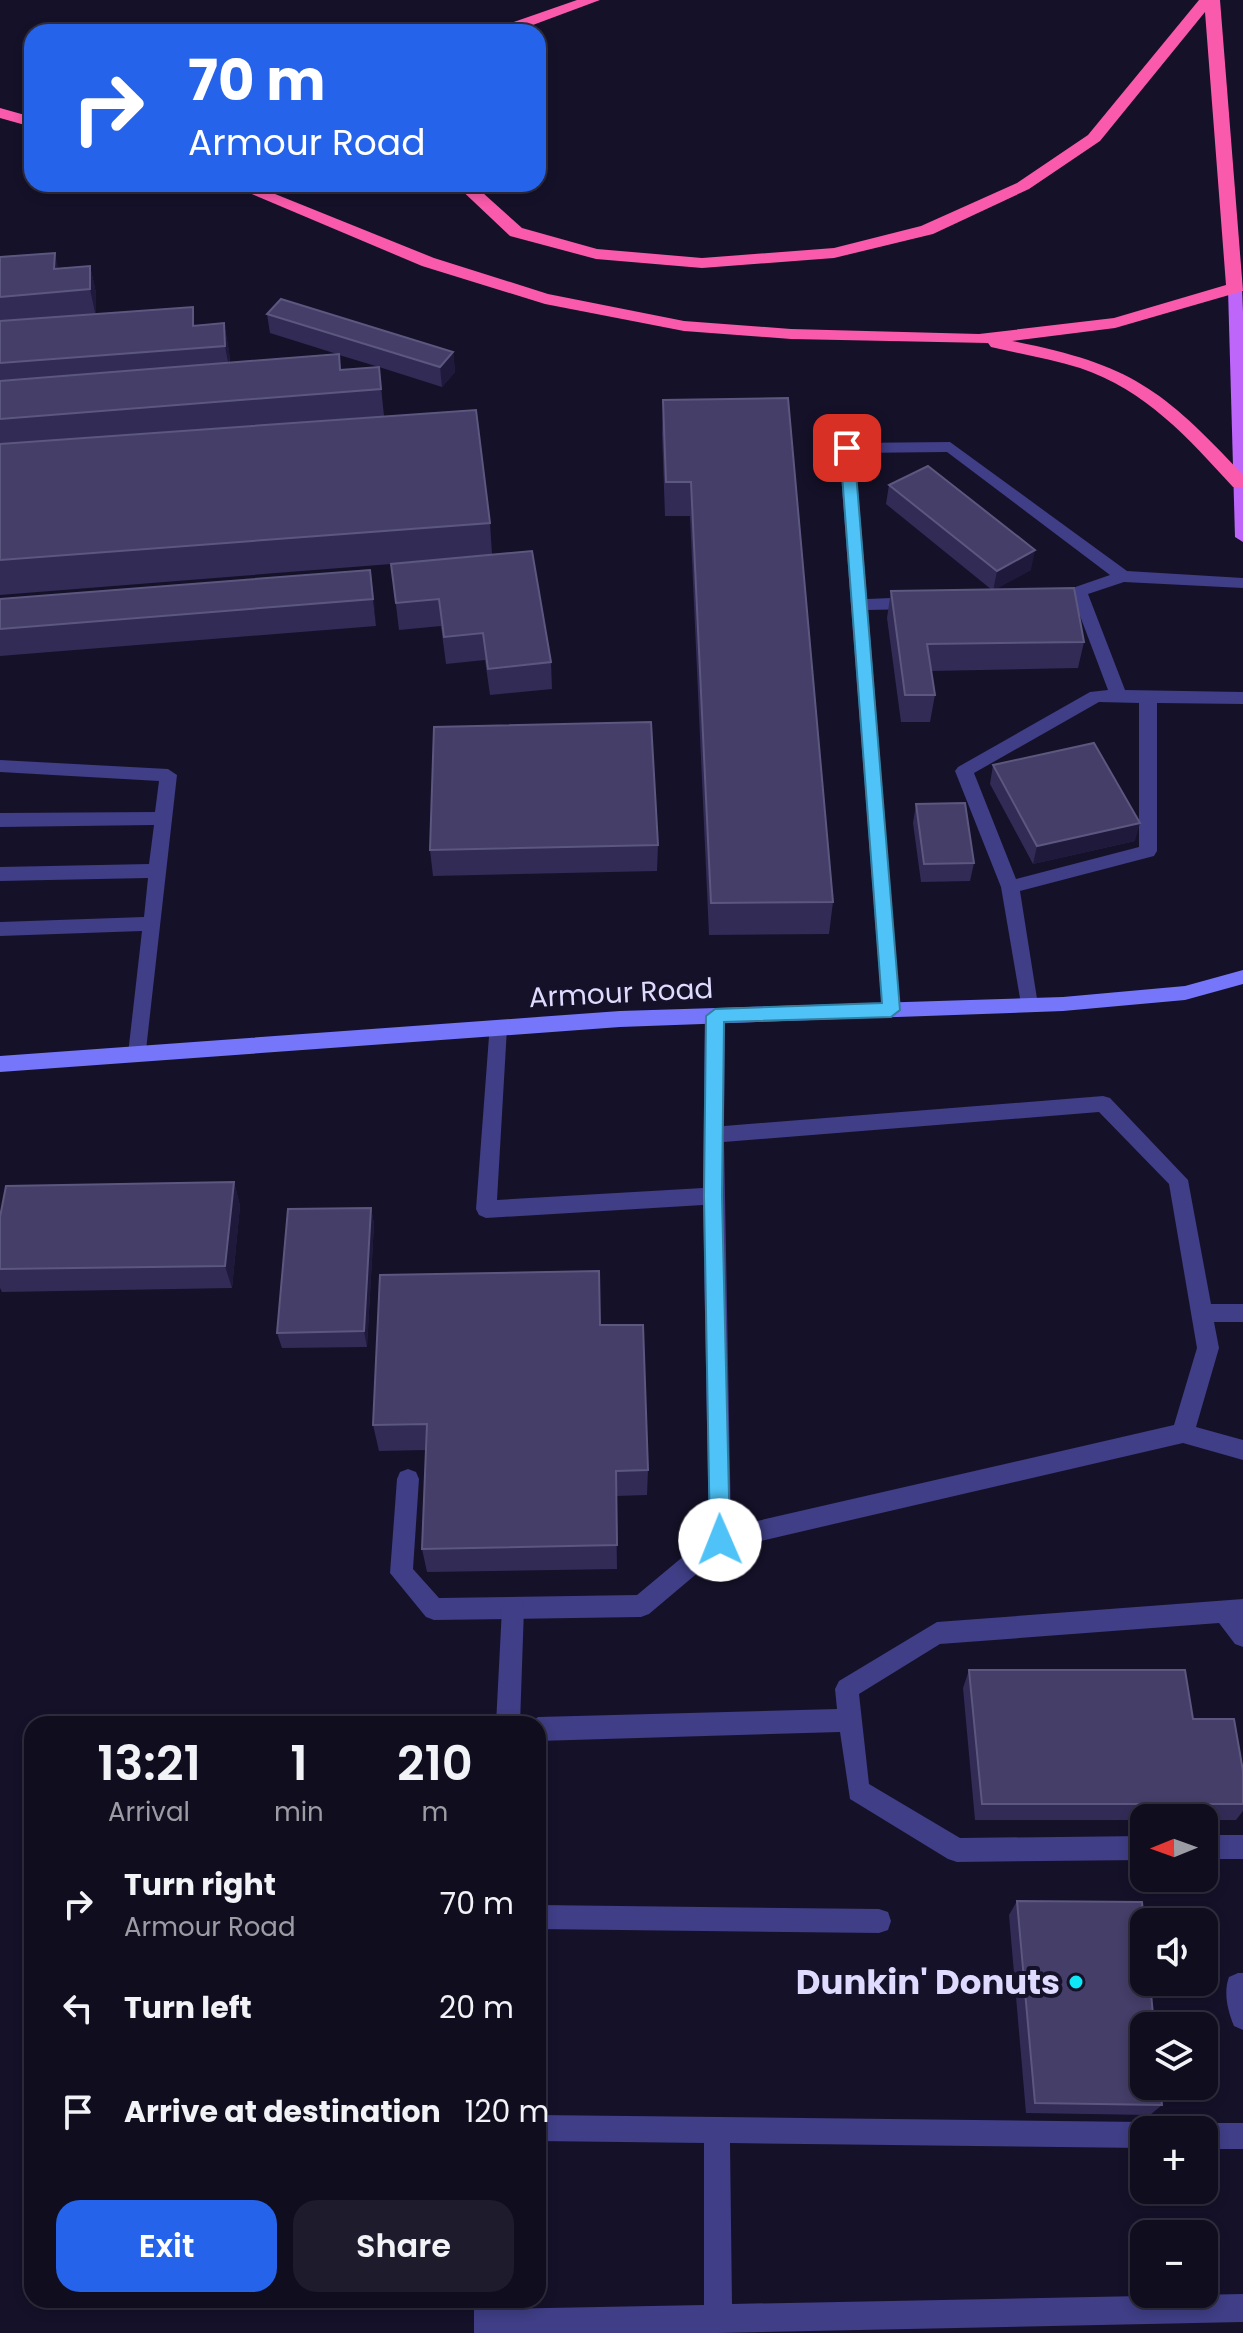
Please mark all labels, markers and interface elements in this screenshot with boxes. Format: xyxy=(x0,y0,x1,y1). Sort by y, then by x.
text: 70 m xyxy=(188,41,326,120)
icon: right xyxy=(56,56,160,160)
text: Armour Road xyxy=(188,117,426,168)
pin xyxy=(813,414,881,482)
icon: arrive xyxy=(825,426,869,470)
street label: Armour Road xyxy=(528,969,714,1017)
position arrow xyxy=(678,1498,762,1582)
text: 13:21 xyxy=(97,1730,201,1797)
text: 1 xyxy=(290,1730,308,1797)
text: 210 xyxy=(397,1730,473,1797)
text: Arrival xyxy=(108,1794,190,1830)
text: min xyxy=(274,1794,324,1830)
text: m xyxy=(421,1794,448,1830)
north arrow xyxy=(1130,1804,1218,1892)
map controls xyxy=(1130,1804,1218,2308)
text: Turn right xyxy=(124,1863,276,1906)
icon: right xyxy=(56,1882,100,1926)
text: 70 m xyxy=(440,1882,514,1925)
button: sound xyxy=(1130,1908,1218,1996)
text: Armour Road xyxy=(124,1909,296,1945)
place label: Dunkin' Donuts xyxy=(796,1958,1060,2006)
marker: Dunkin' Donuts xyxy=(1067,1973,1085,1991)
icon: left xyxy=(56,1986,100,2030)
text: Turn left xyxy=(124,1986,252,2029)
text: 20 m xyxy=(439,1986,514,2029)
button: layers xyxy=(1130,2012,1218,2100)
icon: arrive xyxy=(56,2090,100,2134)
text: Arrive at destination xyxy=(124,2090,441,2133)
text: 120 m xyxy=(465,2090,549,2133)
button: + xyxy=(1130,2116,1218,2204)
button: Exit xyxy=(56,2200,277,2292)
button: Share xyxy=(293,2200,514,2292)
button: − xyxy=(1130,2220,1218,2308)

